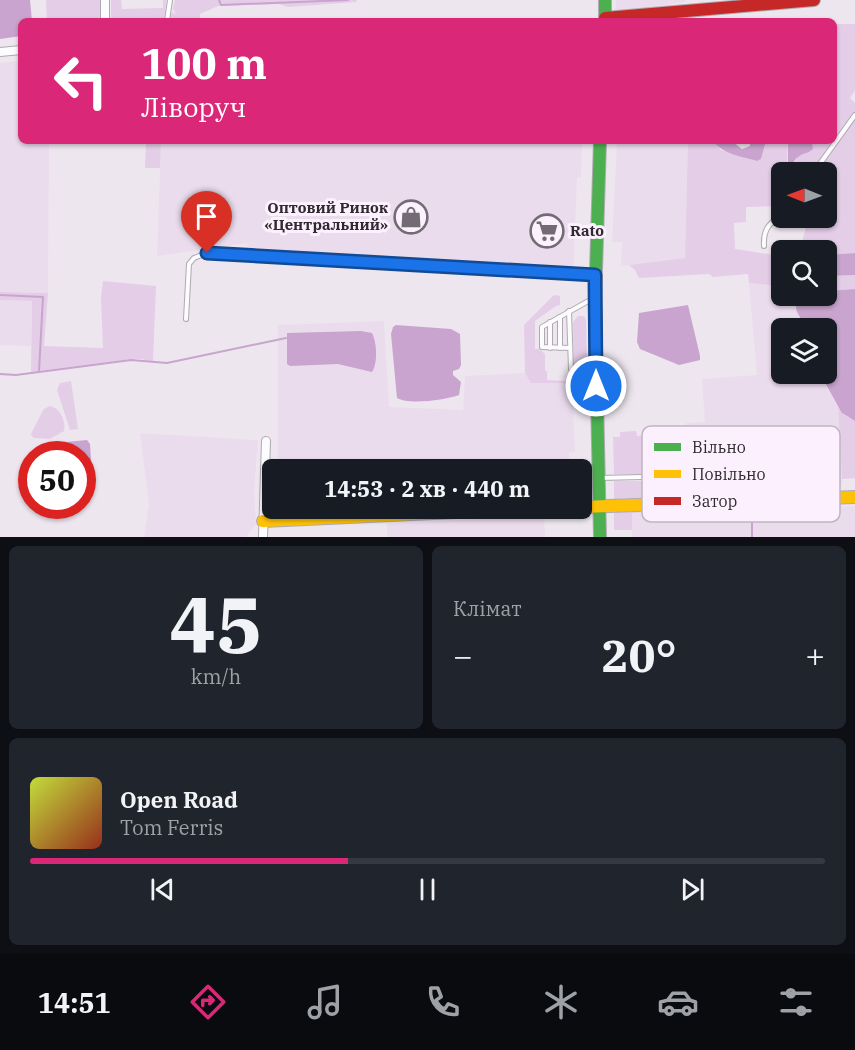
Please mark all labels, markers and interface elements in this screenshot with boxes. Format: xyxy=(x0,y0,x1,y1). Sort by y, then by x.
text: 100 m xyxy=(141,36,267,91)
icon: left xyxy=(42,42,120,120)
text: Ліворуч xyxy=(141,89,246,124)
north arrow xyxy=(771,162,837,228)
map controls xyxy=(771,162,837,384)
pin xyxy=(181,191,232,253)
place label: Оптовий Ринок «Центральний» xyxy=(265,198,388,234)
shop icon: Оптовий Ринок «Центральний» xyxy=(393,199,429,235)
icon: arrive xyxy=(190,200,223,233)
supermarket icon: Rato xyxy=(529,213,565,249)
place label: Rato xyxy=(570,221,604,240)
button: search xyxy=(771,240,837,306)
button: layers xyxy=(771,318,837,384)
position arrow xyxy=(564,354,628,418)
legend xyxy=(642,426,840,522)
text: Вільно xyxy=(692,437,746,457)
speed limit sign: 50 xyxy=(18,441,96,519)
text: Повільно xyxy=(692,464,766,484)
text: 14:53 · 2 хв · 440 m xyxy=(324,474,530,503)
text: Затор xyxy=(692,491,738,511)
text: 45 xyxy=(169,573,263,674)
text: Клімат xyxy=(453,595,522,622)
text: 20° xyxy=(601,626,677,684)
text: − xyxy=(453,634,473,677)
text: + xyxy=(805,634,825,677)
text: km/h xyxy=(191,663,241,690)
text: Open Road xyxy=(120,785,238,814)
text: Tom Ferris xyxy=(120,814,223,841)
icon: previous xyxy=(146,873,179,906)
icon: pause xyxy=(411,873,444,906)
icon: next xyxy=(676,873,709,906)
icon: directions xyxy=(187,981,229,1023)
icon: music xyxy=(304,981,346,1023)
icon: phone xyxy=(422,981,464,1023)
icon: climate xyxy=(540,981,582,1023)
icon: car xyxy=(657,981,699,1023)
icon: filters xyxy=(775,981,817,1023)
text: 14:51 xyxy=(38,985,111,1020)

